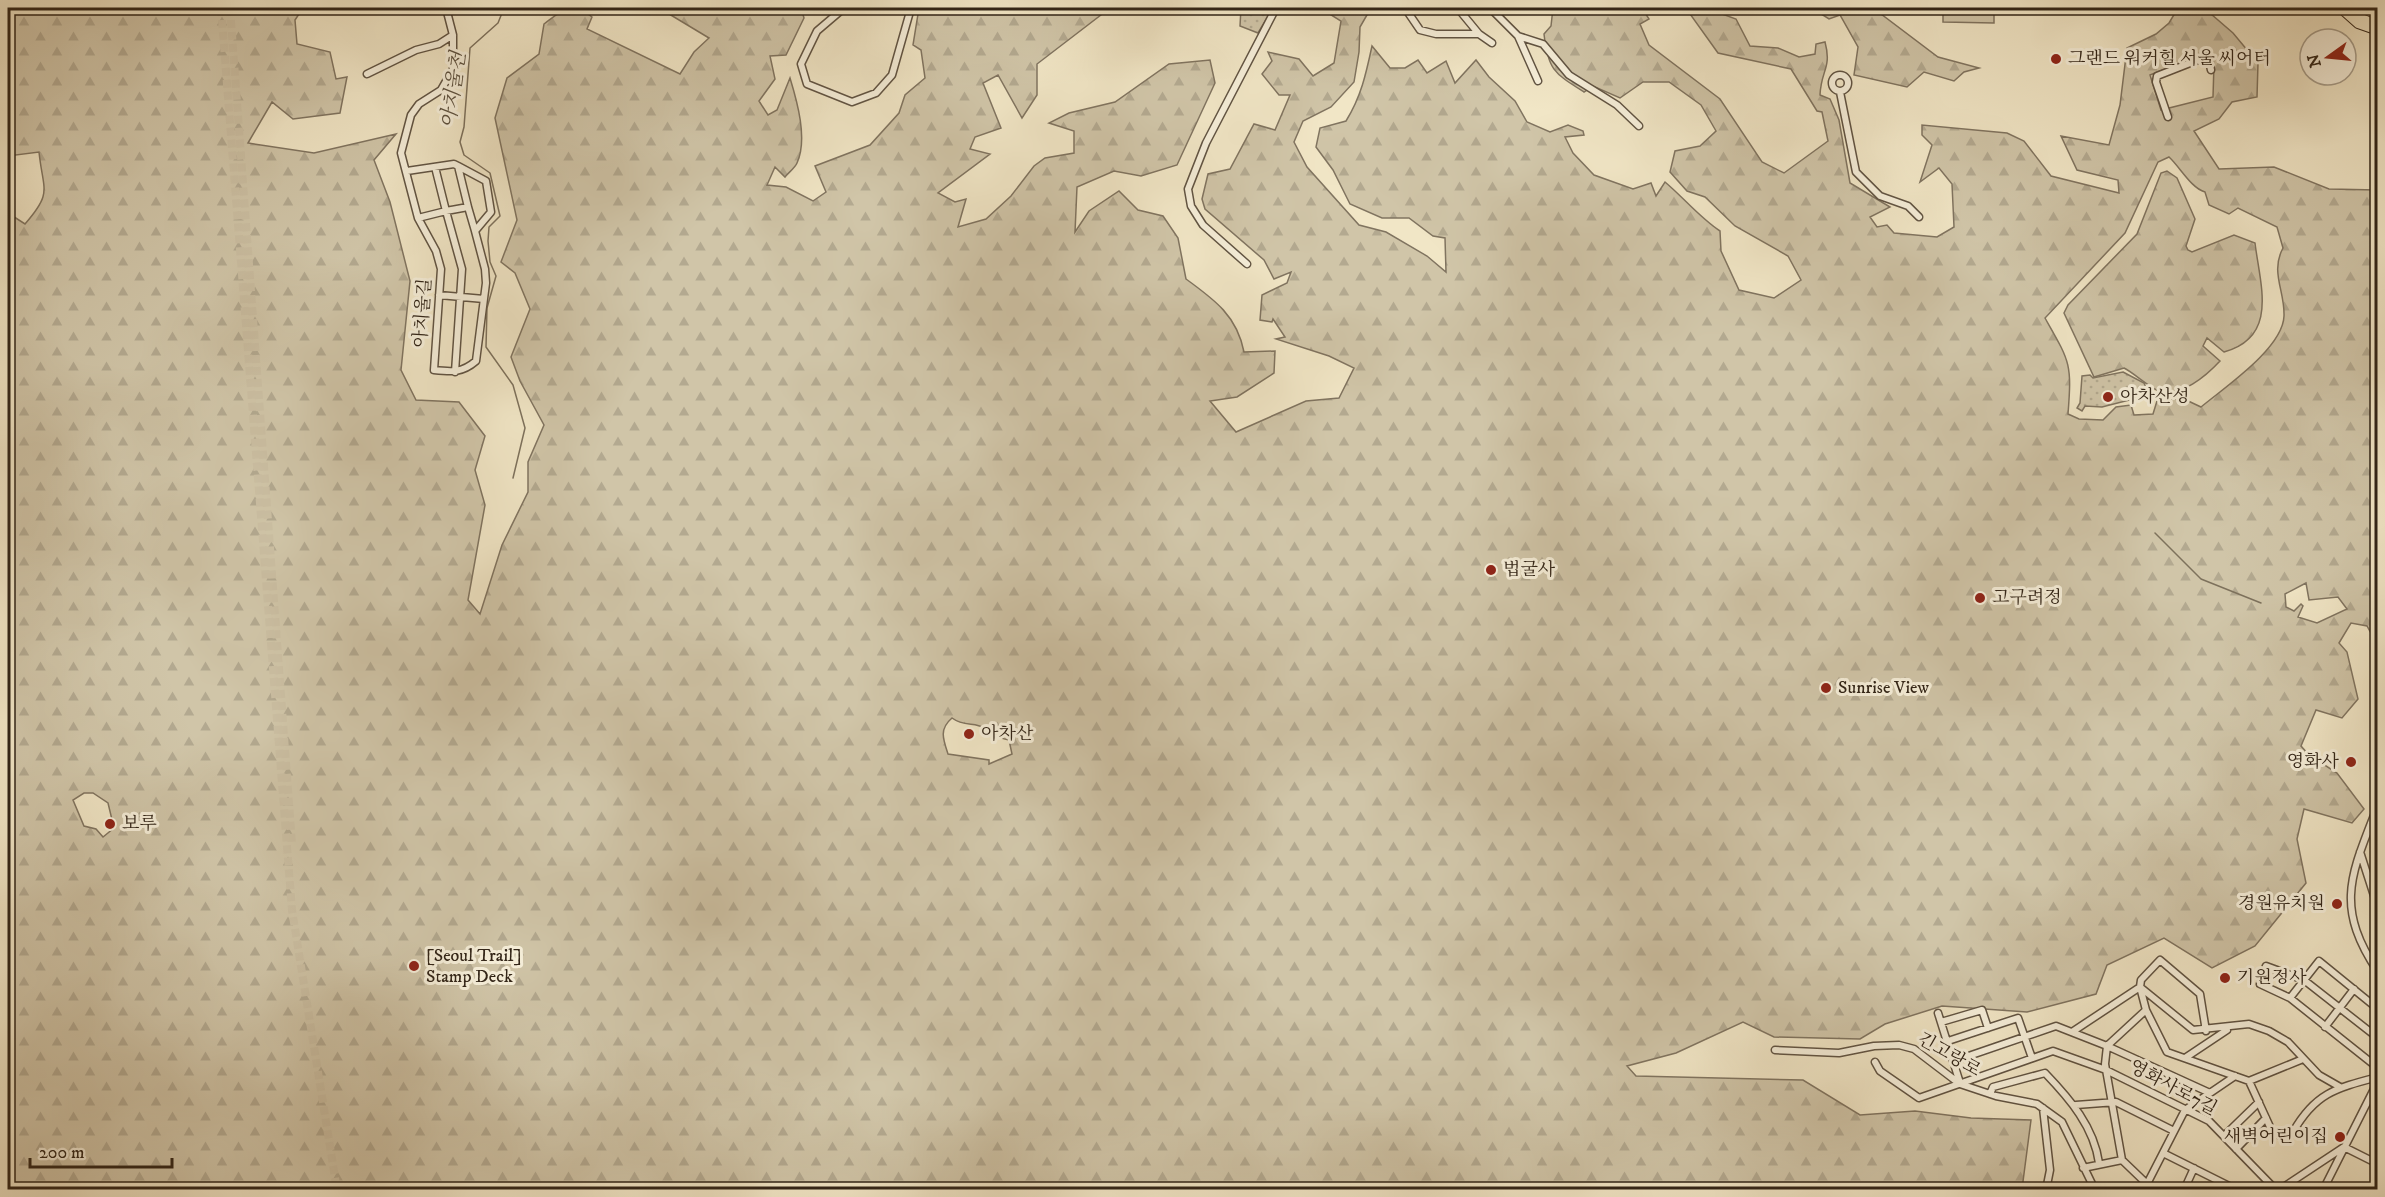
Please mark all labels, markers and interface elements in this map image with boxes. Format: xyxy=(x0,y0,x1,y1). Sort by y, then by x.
north arrow xyxy=(2298,27,2358,87)
water label: 아치울천 xyxy=(436,48,472,130)
place label: 그랜드 워커힐 서울 씨어터 xyxy=(2068,48,2271,70)
marker: 그랜드 워커힐 서울 씨어터 xyxy=(2049,52,2063,66)
text: N xyxy=(2303,52,2326,70)
street label: 아치울길 xyxy=(410,278,436,348)
place label: 아차산성 xyxy=(2120,386,2190,408)
marker: 아차산성 xyxy=(2101,390,2115,404)
place label: 법굴사 xyxy=(1503,559,1556,581)
marker: 법굴사 xyxy=(1484,563,1498,577)
place label: 고구려정 xyxy=(1992,587,2062,609)
marker: 고구려정 xyxy=(1973,591,1987,605)
place label: Sunrise View xyxy=(1838,677,1930,699)
marker: Sunrise View xyxy=(1819,681,1833,695)
place label: 아차산 xyxy=(981,723,1034,745)
marker: 아차산 xyxy=(962,727,976,741)
place label: 영화사 xyxy=(2287,751,2340,773)
marker: 영화사 xyxy=(2344,755,2358,769)
place label: 보루 xyxy=(122,813,157,835)
marker: 보루 xyxy=(103,817,117,831)
place label: 경원유치원 xyxy=(2238,893,2325,915)
marker: 경원유치원 xyxy=(2330,897,2344,911)
place label: [Seoul Trail] Stamp Deck xyxy=(426,945,522,988)
marker: [Seoul Trail] Stamp Deck xyxy=(407,959,421,973)
place label: 기원정사 xyxy=(2237,967,2307,989)
marker: 기원정사 xyxy=(2218,971,2232,985)
street label: 긴고랑로 xyxy=(1913,1028,1985,1082)
street label: 영화사로7길 xyxy=(2125,1056,2221,1120)
place label: 새벽어린이집 xyxy=(2224,1126,2328,1148)
marker: 새벽어린이집 xyxy=(2333,1130,2347,1144)
scale bar xyxy=(30,1131,172,1169)
text: 200 m xyxy=(39,1142,85,1164)

